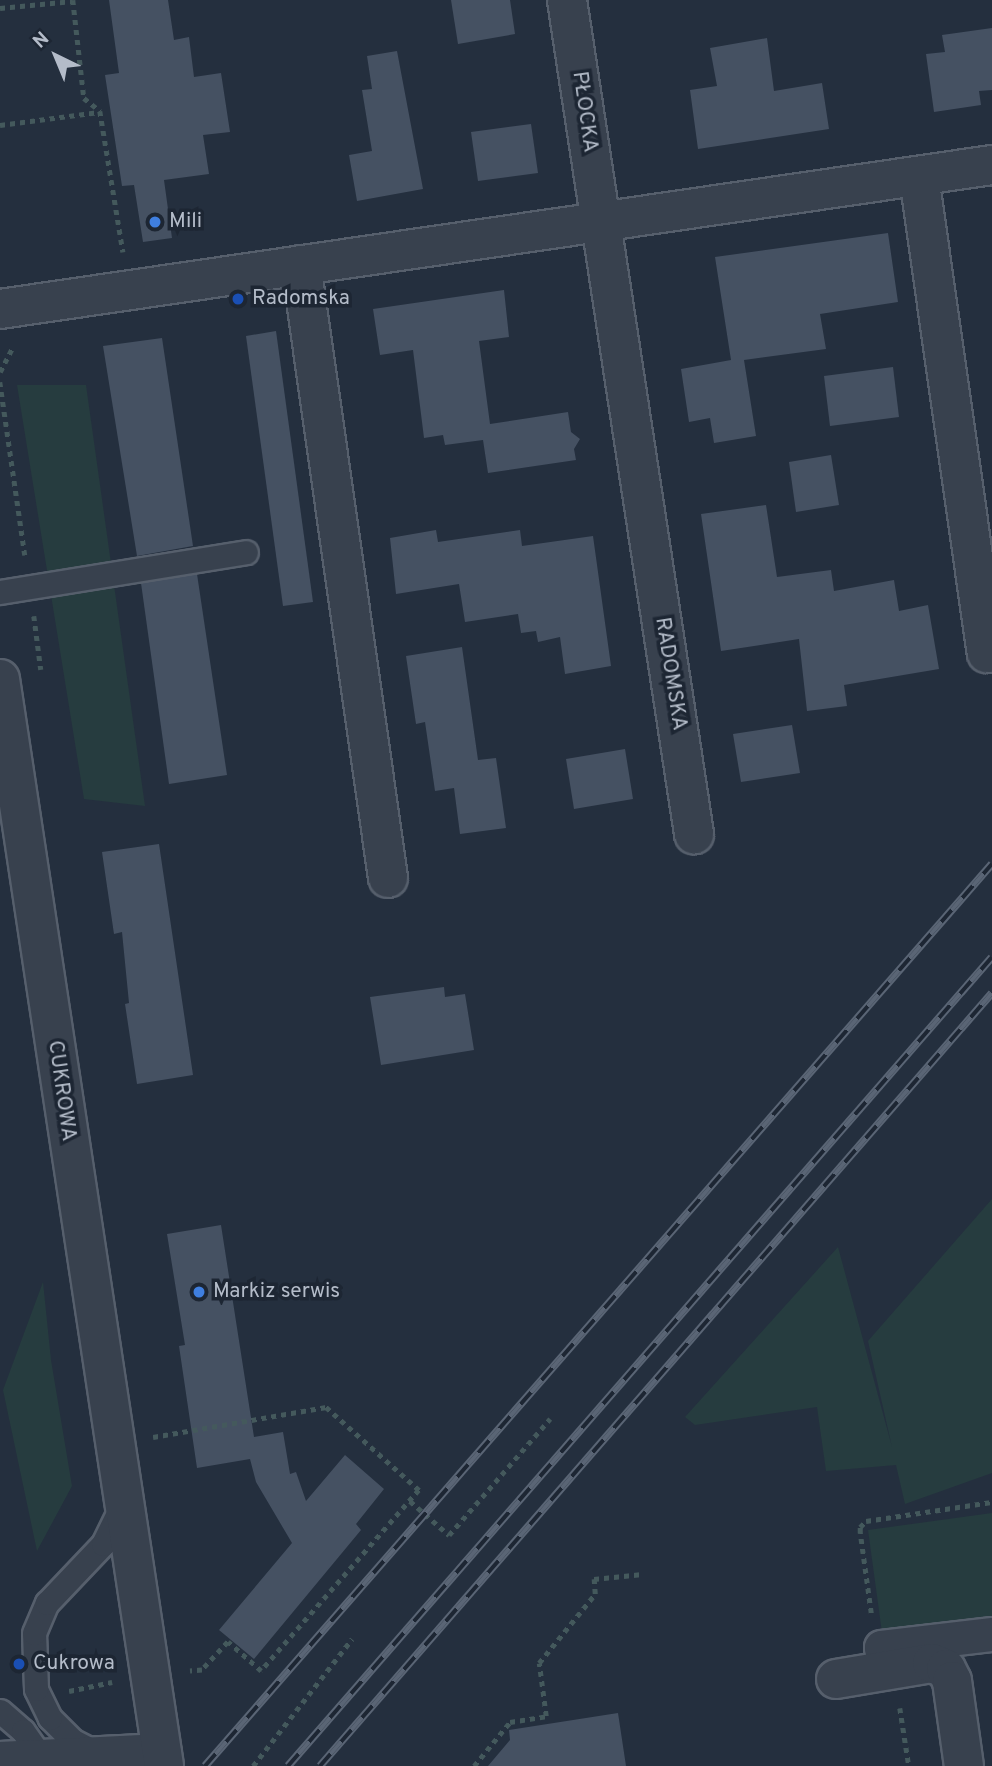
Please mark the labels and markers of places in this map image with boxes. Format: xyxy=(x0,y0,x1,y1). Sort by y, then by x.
place label: Mili xyxy=(169,209,202,235)
marker: Mili xyxy=(147,214,163,230)
place label: Radomska xyxy=(252,286,350,312)
marker: Radomska xyxy=(230,291,246,307)
place label: Markiz serwis xyxy=(213,1279,340,1305)
marker: Markiz serwis xyxy=(191,1284,207,1300)
place label: Cukrowa xyxy=(33,1651,115,1677)
marker: Cukrowa xyxy=(11,1656,27,1672)

